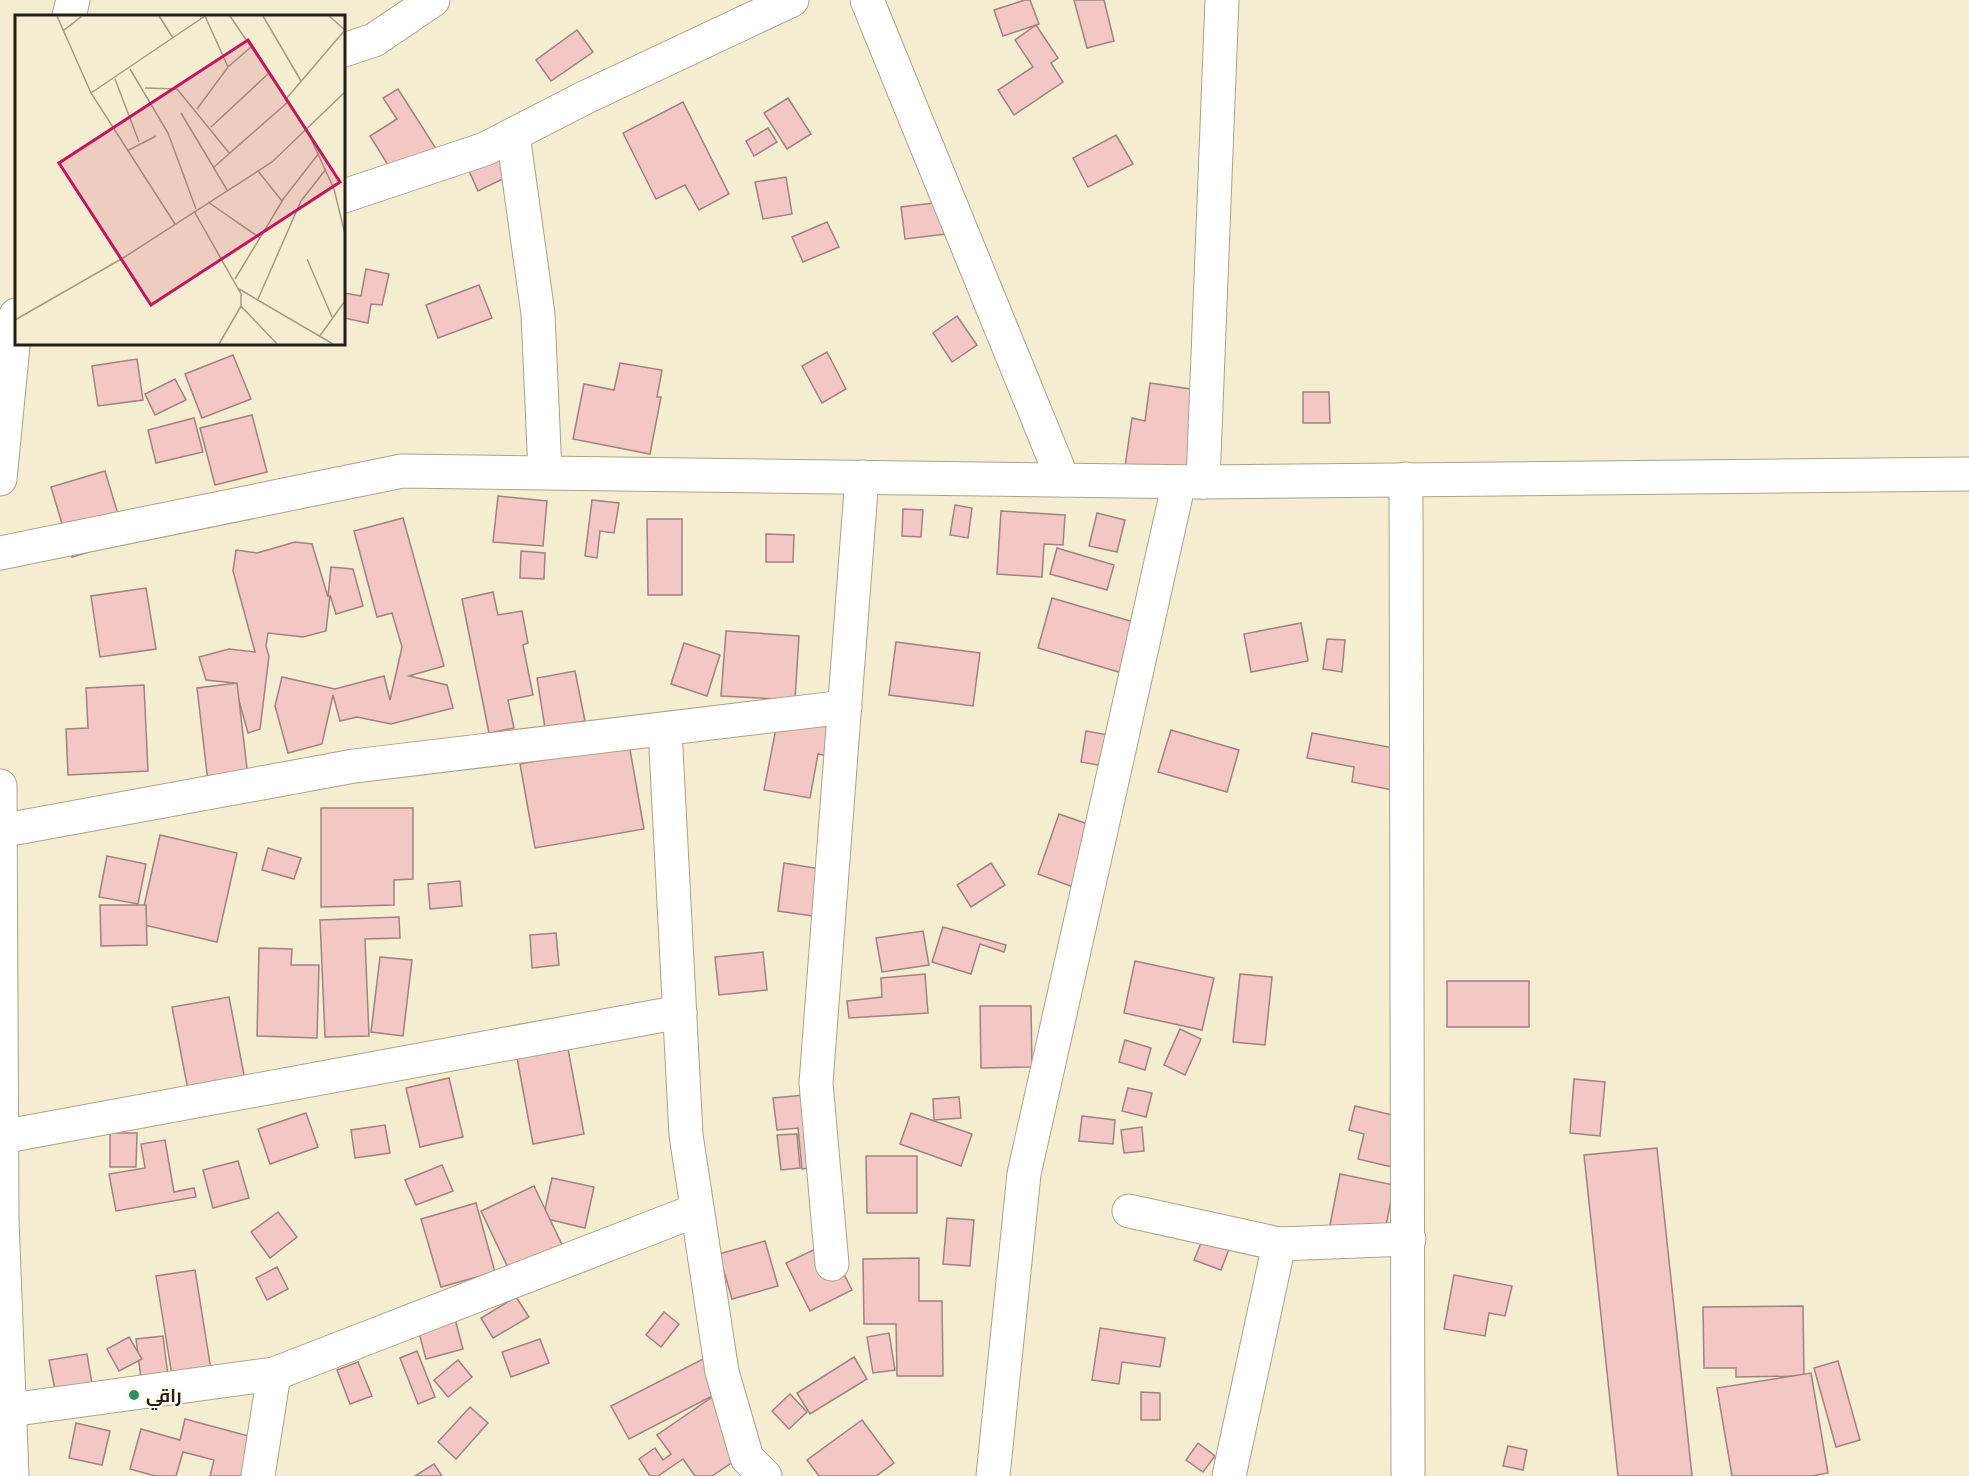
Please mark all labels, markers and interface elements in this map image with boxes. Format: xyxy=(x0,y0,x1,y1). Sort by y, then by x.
inset map xyxy=(15,15,345,345)
place label: راقي xyxy=(146,1383,182,1411)
marker: راقي xyxy=(127,1388,141,1402)

